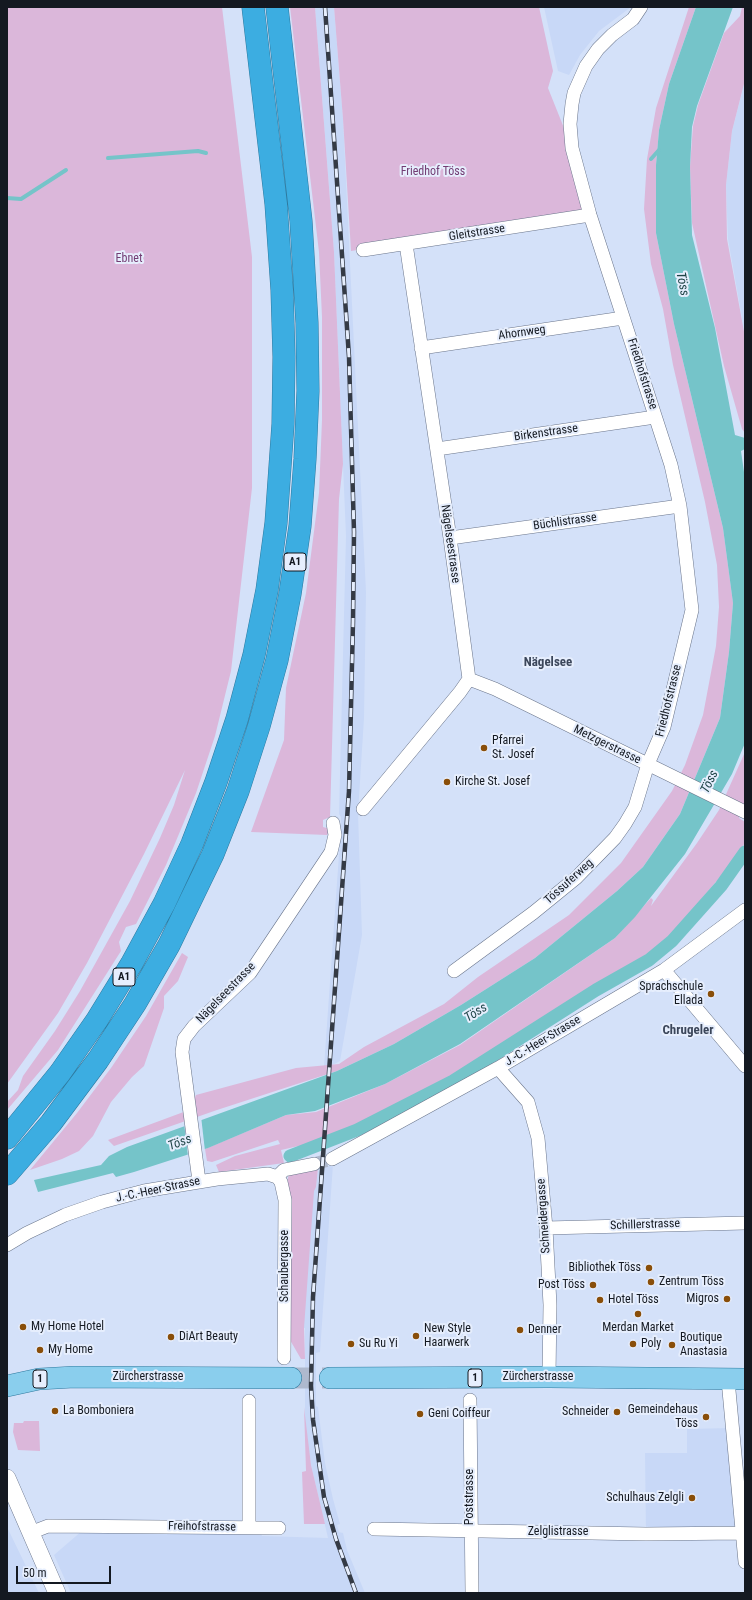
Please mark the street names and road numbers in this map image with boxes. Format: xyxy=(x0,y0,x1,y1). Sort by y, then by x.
street label: Gleitstrasse xyxy=(448,221,506,245)
street label: Ahornweg xyxy=(497,323,547,343)
street label: Friedhofstrasse xyxy=(624,337,660,411)
street label: Birkenstrasse xyxy=(513,421,579,445)
street label: Nägelseestrasse xyxy=(437,504,463,584)
street label: Büchlistrasse xyxy=(532,510,598,534)
road number: A1 xyxy=(284,553,306,571)
street label: Friedhofstrasse xyxy=(653,663,685,739)
street label: Metzgerstrasse xyxy=(571,722,643,768)
street label: Tössuferweg xyxy=(542,856,596,908)
street label: Nägelseestrasse xyxy=(193,960,259,1026)
road number: A1 xyxy=(113,968,135,986)
street label: J.-C.-Heer-Strasse xyxy=(503,1013,583,1069)
street label: J.-C.-Heer-Strasse xyxy=(115,1174,201,1206)
street label: Schneidergasse xyxy=(534,1178,554,1254)
street label: Schillerstrasse xyxy=(610,1217,680,1233)
street label: Schaubergasse xyxy=(278,1230,292,1302)
road number: 1 xyxy=(468,1369,482,1387)
road number: 1 xyxy=(33,1370,47,1388)
street label: Zürcherstrasse xyxy=(113,1370,183,1384)
street label: Zürcherstrasse xyxy=(503,1370,573,1384)
street label: Poststrasse xyxy=(463,1469,477,1525)
street label: Freihofstrasse xyxy=(168,1519,236,1535)
street label: Zelglistrasse xyxy=(528,1525,588,1539)

